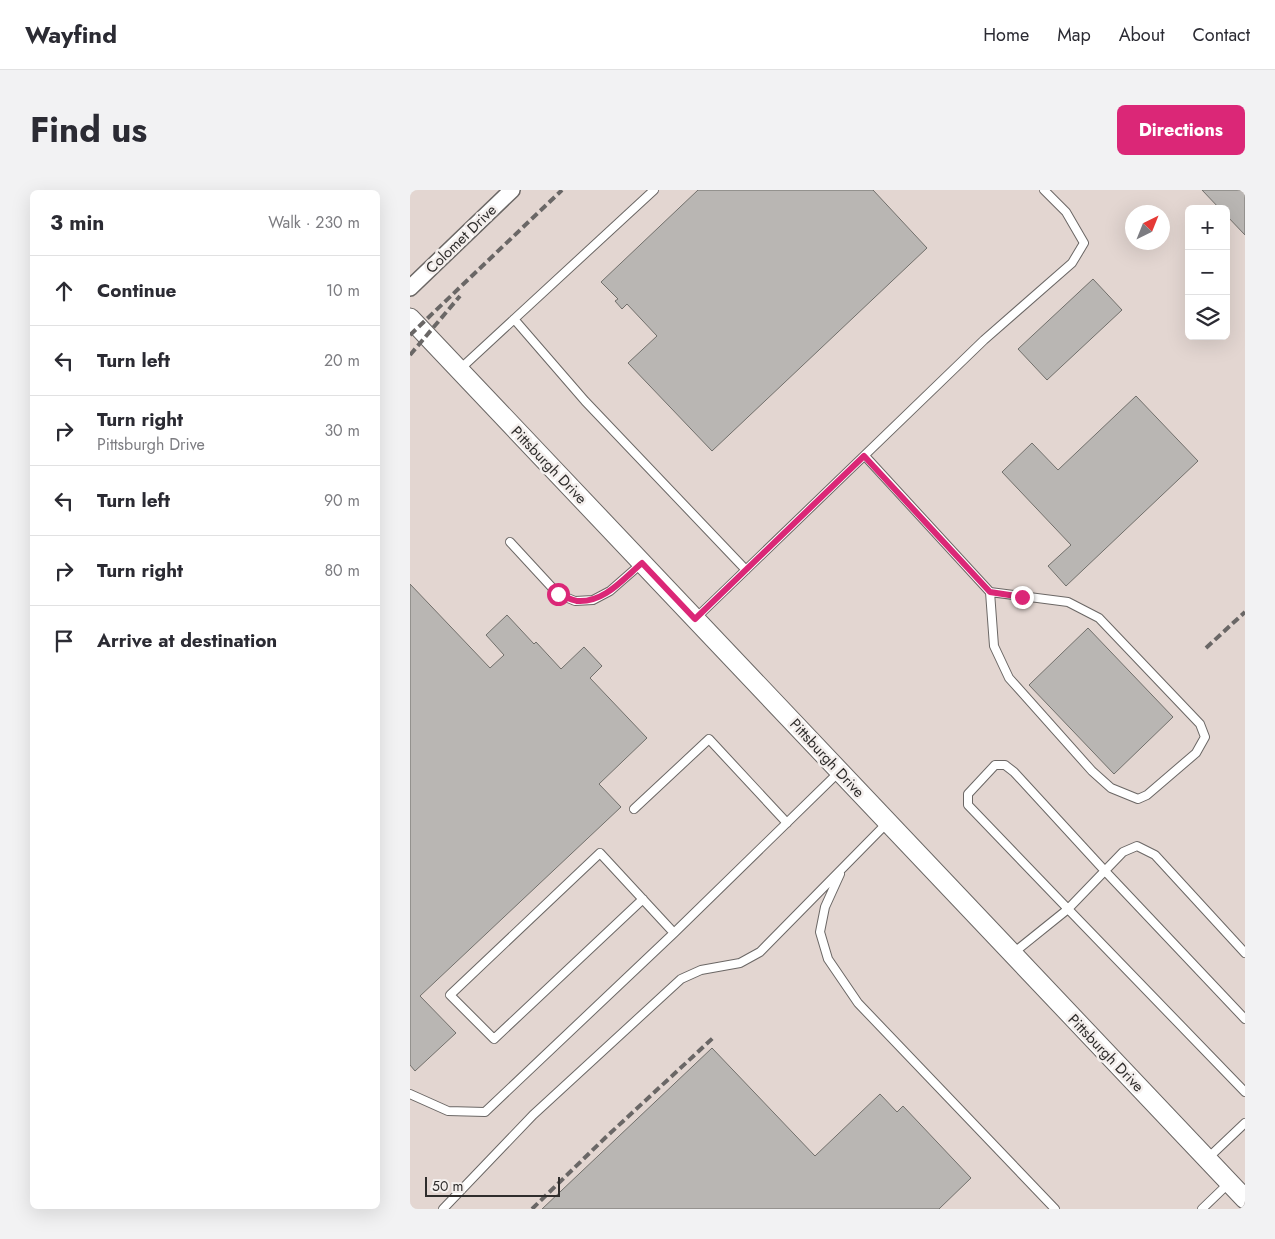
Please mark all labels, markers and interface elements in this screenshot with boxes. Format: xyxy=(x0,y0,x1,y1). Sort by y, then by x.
text: Wayfind xyxy=(25,17,117,52)
text: Home xyxy=(983,22,1029,48)
text: Map xyxy=(1057,22,1091,48)
text: About xyxy=(1119,22,1164,48)
text: Contact xyxy=(1192,22,1250,48)
text: Find us xyxy=(30,105,147,155)
button: Directions xyxy=(1117,105,1245,155)
street label: Colomet Drive xyxy=(421,199,502,279)
north arrow xyxy=(1125,205,1170,250)
map controls xyxy=(1185,205,1230,340)
button: + xyxy=(1185,205,1230,250)
text: 3 min xyxy=(50,208,104,238)
text: Walk · 230 m xyxy=(268,211,360,234)
button: − xyxy=(1185,250,1230,295)
icon: ahead xyxy=(50,277,78,305)
text: Continue xyxy=(97,277,176,304)
text: 10 m xyxy=(326,279,360,302)
button: layers xyxy=(1185,295,1230,340)
icon: left xyxy=(50,347,78,375)
text: Turn left xyxy=(97,347,170,374)
text: 20 m xyxy=(324,349,360,372)
text: Turn right xyxy=(97,406,183,433)
icon: right xyxy=(50,417,78,445)
text: 30 m xyxy=(324,419,360,442)
street label: Pittsburgh Drive xyxy=(506,421,592,509)
text: Pittsburgh Drive xyxy=(97,433,205,456)
icon: left xyxy=(50,487,78,515)
text: Turn left xyxy=(97,487,170,514)
text: 90 m xyxy=(324,489,360,512)
icon: right xyxy=(50,557,78,585)
text: Turn right xyxy=(97,557,183,584)
text: 80 m xyxy=(324,559,360,582)
route start xyxy=(547,583,570,606)
route end xyxy=(1011,586,1034,609)
icon: arrive xyxy=(50,627,78,655)
text: Arrive at destination xyxy=(97,627,277,654)
street label: Pittsburgh Drive xyxy=(785,714,870,803)
street label: Pittsburgh Drive xyxy=(1063,1009,1149,1097)
scale bar xyxy=(425,1174,560,1197)
text: 50 m xyxy=(432,1176,463,1196)

